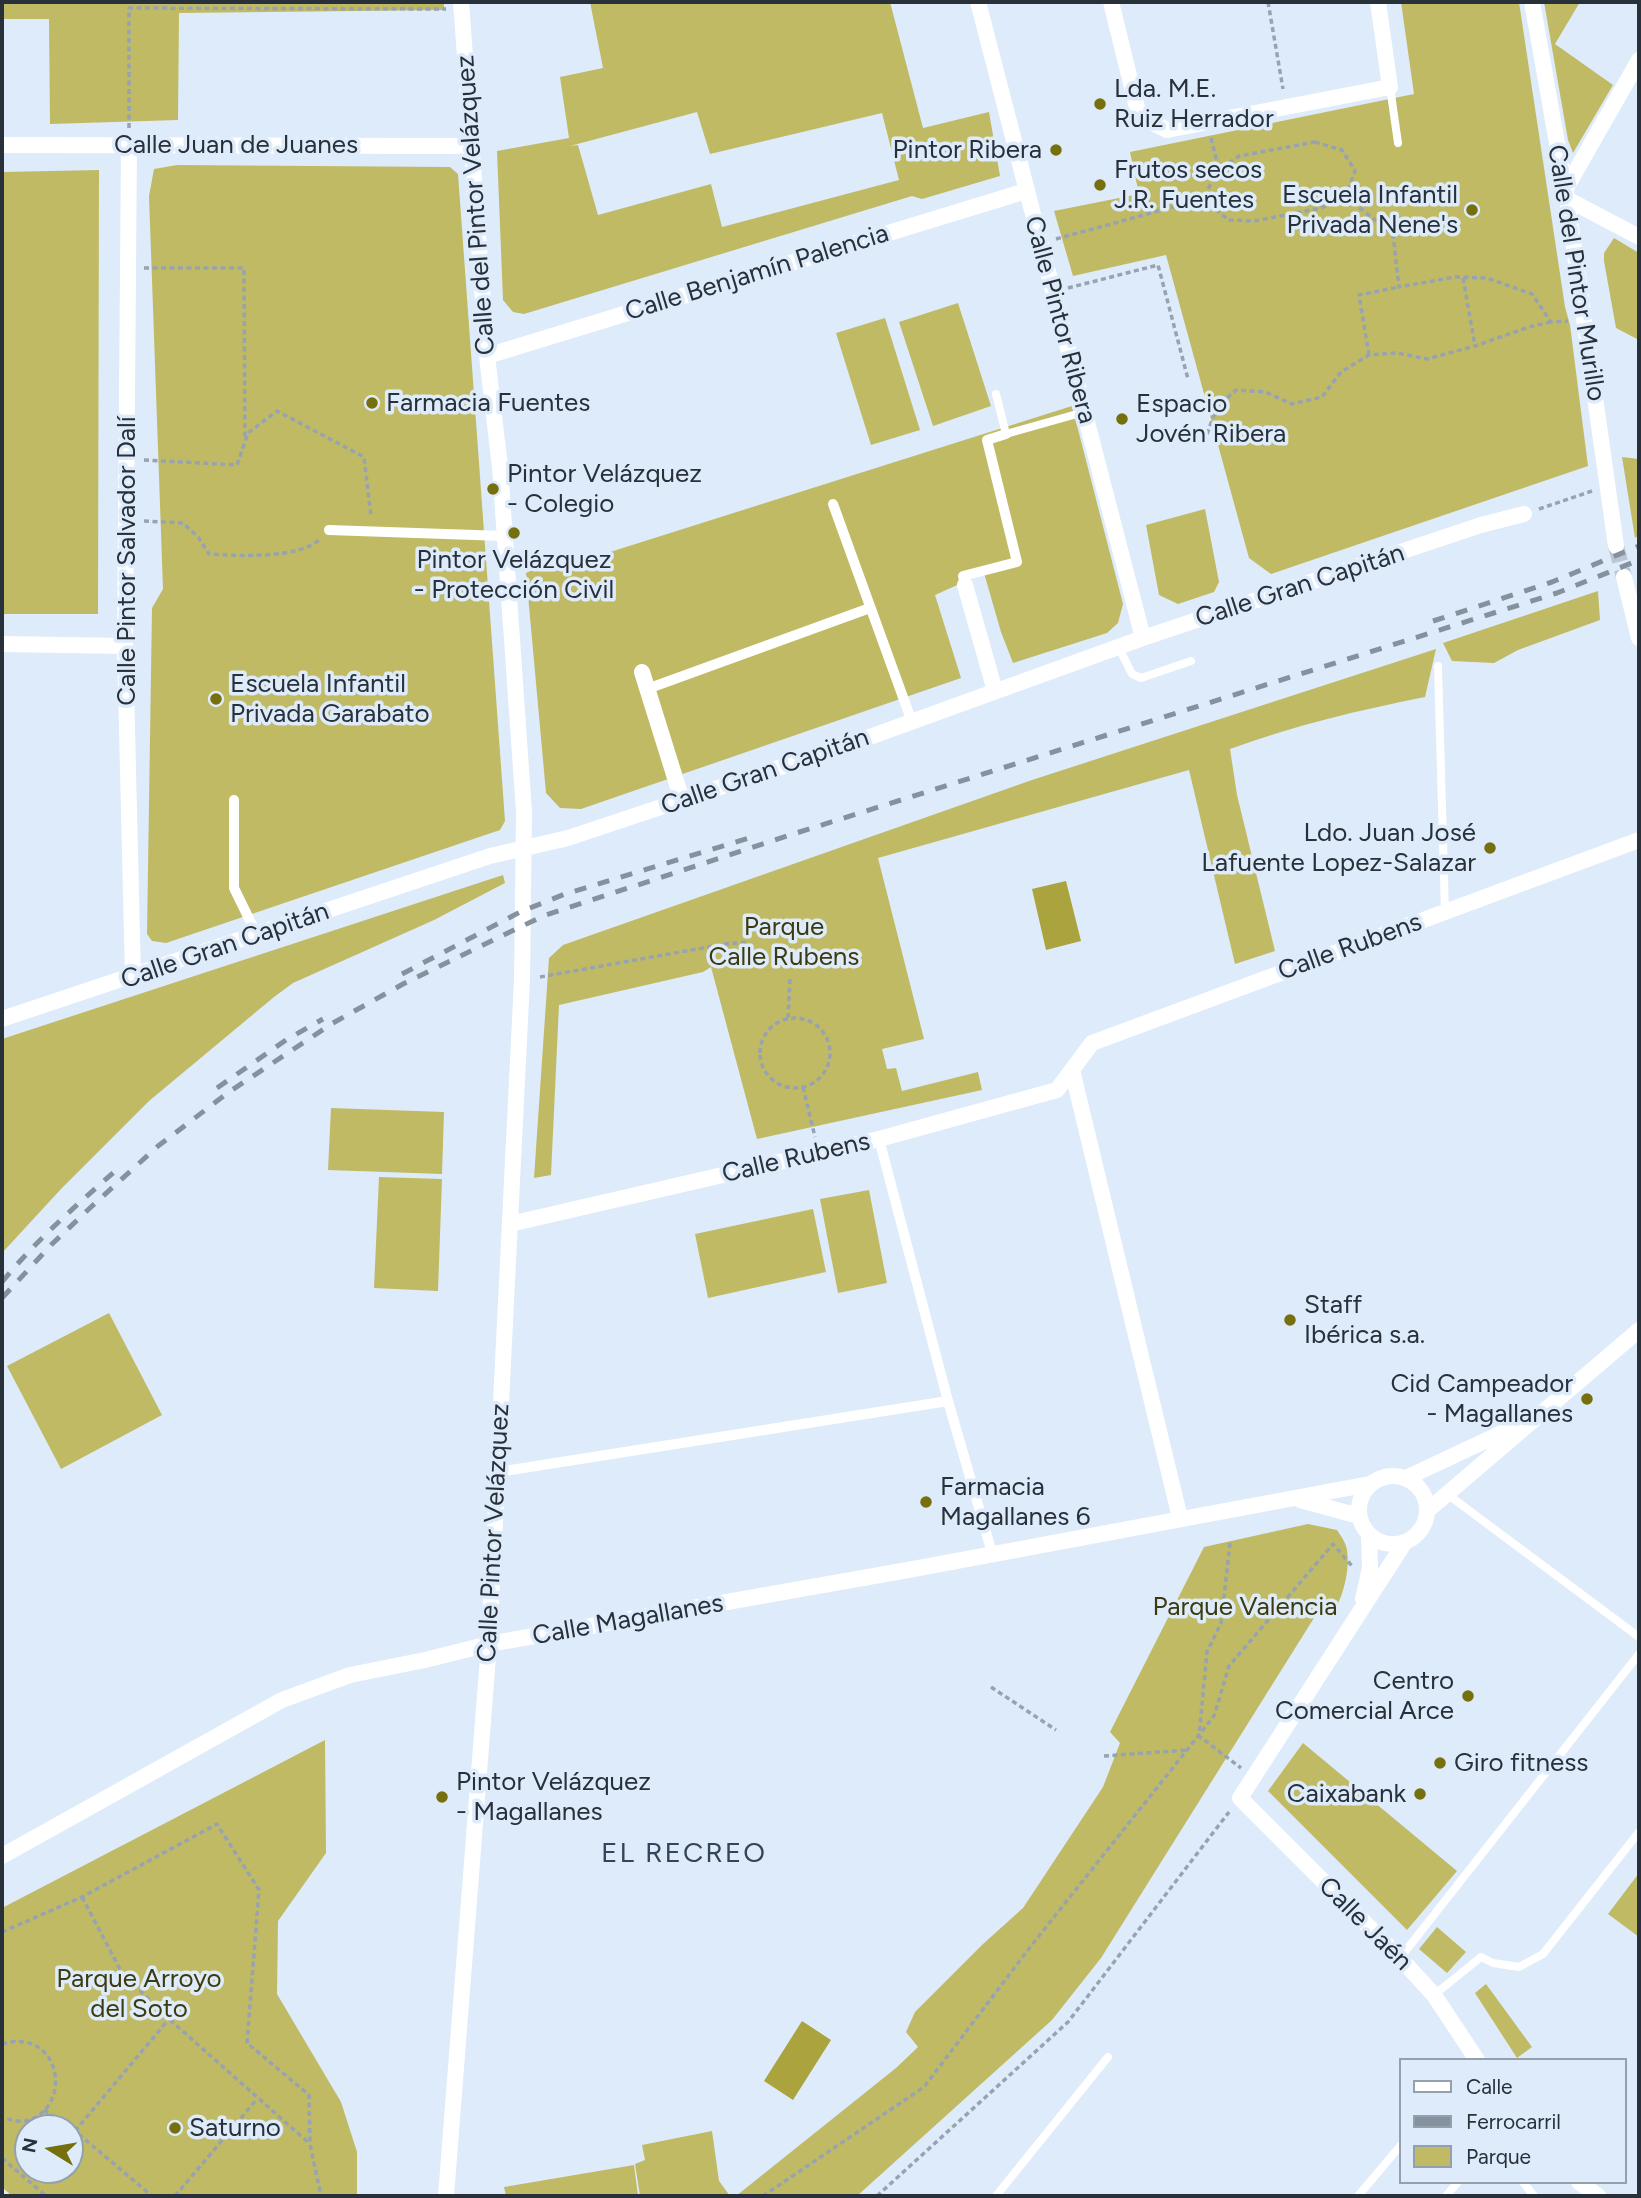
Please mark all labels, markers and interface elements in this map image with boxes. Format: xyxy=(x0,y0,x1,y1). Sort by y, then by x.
street label: Calle del Pintor Velázquez xyxy=(450,54,502,356)
place label: Lda. M.E. Ruiz Herrador xyxy=(1114,73,1274,134)
marker: Lda. M.E. Ruiz Herrador xyxy=(1092,96,1108,112)
street label: Calle Juan de Juanes xyxy=(114,129,358,161)
place label: Pintor Ribera xyxy=(893,134,1042,166)
marker: Pintor Ribera xyxy=(1048,142,1064,158)
street label: Calle del Pintor Murillo xyxy=(1540,143,1612,403)
place label: Frutos secos J.R. Fuentes xyxy=(1114,154,1262,216)
marker: Frutos secos J.R. Fuentes xyxy=(1092,177,1108,193)
place label: Escuela Infantil Privada Nene's xyxy=(1282,179,1458,241)
marker: Escuela Infantil Privada Nene's xyxy=(1464,202,1480,218)
street label: Calle Pintor Ribera xyxy=(1017,213,1103,427)
street label: Calle Benjamín Palencia xyxy=(622,218,892,328)
place label: Farmacia Fuentes xyxy=(386,387,590,419)
place label: Espacio Jovén Ribera xyxy=(1136,388,1286,450)
marker: Farmacia Fuentes xyxy=(364,395,380,411)
marker: Espacio Jovén Ribera xyxy=(1114,411,1130,427)
street label: Calle Pintor Salvador Dalí xyxy=(111,416,143,706)
place label: Pintor Velázquez - Colegio xyxy=(507,458,702,520)
marker: Pintor Velázquez - Colegio xyxy=(485,481,501,497)
marker: Pintor Velázquez - Protección Civil xyxy=(506,525,522,541)
street label: Calle Gran Capitán xyxy=(1192,538,1408,634)
place label: Pintor Velázquez - Protección Civil xyxy=(414,544,614,606)
place label: Escuela Infantil Privada Garabato xyxy=(230,668,430,730)
marker: Escuela Infantil Privada Garabato xyxy=(208,691,224,707)
street label: Calle Gran Capitán xyxy=(657,722,873,822)
place label: Ldo. Juan José Lafuente Lopez-Salazar xyxy=(1201,817,1476,878)
marker: Ldo. Juan José Lafuente Lopez-Salazar xyxy=(1482,840,1498,856)
street label: Calle Gran Capitán xyxy=(117,896,333,996)
street label: Calle Rubens xyxy=(1274,907,1426,987)
park label: Parque Calle Rubens xyxy=(709,911,859,972)
street label: Calle Rubens xyxy=(719,1126,873,1190)
place label: Staff Ibérica s.a. xyxy=(1304,1289,1425,1350)
marker: Staff Ibérica s.a. xyxy=(1282,1312,1298,1328)
place label: Cid Campeador - Magallanes xyxy=(1391,1368,1573,1430)
marker: Cid Campeador - Magallanes xyxy=(1579,1391,1595,1407)
street label: Calle Pintor Velázquez xyxy=(472,1403,516,1663)
place label: Farmacia Magallanes 6 xyxy=(940,1471,1090,1532)
marker: Farmacia Magallanes 6 xyxy=(918,1494,934,1510)
street label: Calle Magallanes xyxy=(530,1588,726,1652)
park label: Parque Valencia xyxy=(1152,1591,1338,1623)
place label: Centro Comercial Arce xyxy=(1275,1665,1454,1726)
marker: Centro Comercial Arce xyxy=(1460,1688,1476,1704)
place label: Giro fitness xyxy=(1454,1747,1588,1779)
marker: Giro fitness xyxy=(1432,1755,1448,1771)
place label: Pintor Velázquez - Magallanes xyxy=(456,1766,651,1828)
place label: Caixabank xyxy=(1287,1778,1406,1810)
marker: Caixabank xyxy=(1412,1786,1428,1802)
marker: Pintor Velázquez - Magallanes xyxy=(434,1789,450,1805)
district label: EL RECREO xyxy=(602,1837,766,1871)
street label: Calle Jaén xyxy=(1312,1871,1418,1977)
park label: Parque Arroyo del Soto xyxy=(56,1963,222,2024)
legend xyxy=(1400,2058,1627,2184)
text: Calle xyxy=(1466,2074,1513,2099)
text: Ferrocarril xyxy=(1466,2109,1561,2134)
place label: Saturno xyxy=(189,2112,281,2144)
north arrow xyxy=(14,2114,84,2184)
marker: Saturno xyxy=(167,2120,183,2136)
text: N xyxy=(17,2136,43,2155)
text: Parque xyxy=(1466,2144,1531,2169)

